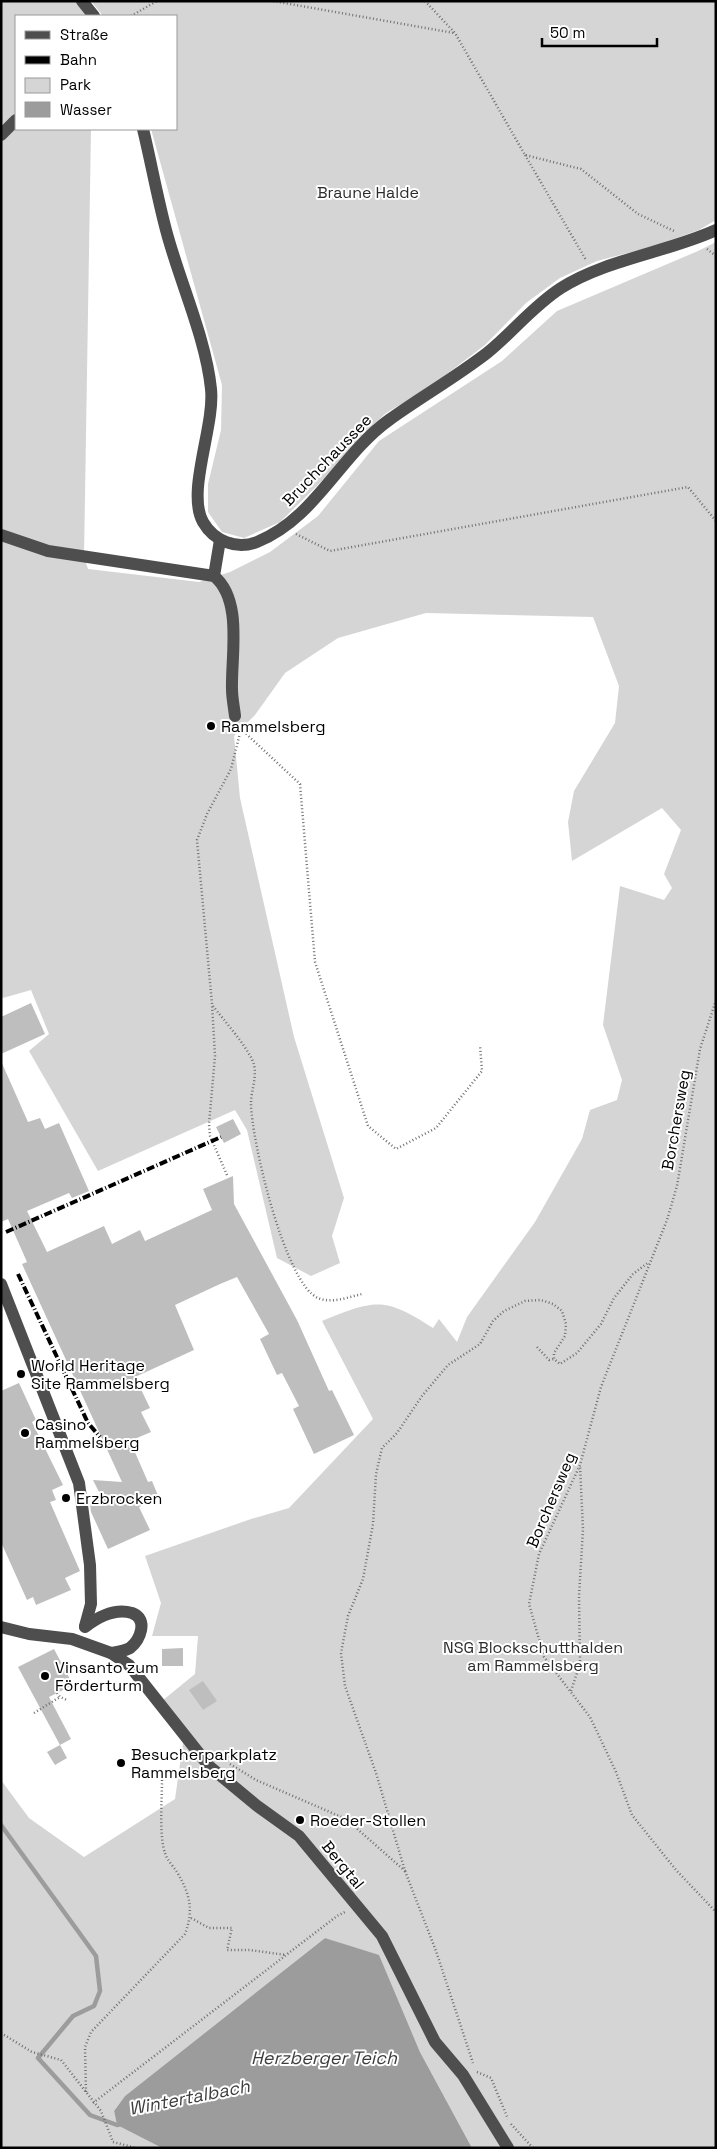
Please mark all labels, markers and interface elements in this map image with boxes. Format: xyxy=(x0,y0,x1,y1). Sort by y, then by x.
legend xyxy=(15,15,178,130)
scale bar xyxy=(542,15,657,47)
text: 50 m xyxy=(550,23,585,42)
text: Straße xyxy=(60,25,109,44)
text: Bahn xyxy=(60,50,97,69)
text: Park xyxy=(60,75,91,94)
text: Wasser xyxy=(60,100,112,119)
park label: Braune Halde xyxy=(317,182,419,203)
street label: Bruchchaussee xyxy=(278,410,376,510)
place label: Rammelsberg xyxy=(221,716,325,737)
marker: Rammelsberg xyxy=(205,720,217,732)
street label: Borchersweg xyxy=(657,1068,695,1172)
place label: World Heritage Site Rammelsberg xyxy=(31,1355,170,1394)
marker: World Heritage Site Rammelsberg xyxy=(15,1368,27,1380)
place label: Casino Rammelsberg xyxy=(35,1414,139,1453)
marker: Casino Rammelsberg xyxy=(19,1427,31,1439)
street label: Borchersweg xyxy=(521,1449,581,1551)
place label: Erzbrocken xyxy=(76,1488,162,1509)
marker: Erzbrocken xyxy=(60,1492,72,1504)
park label: NSG Blockschutthalden am Rammelsberg xyxy=(443,1637,623,1676)
place label: Vinsanto zum Förderturm xyxy=(55,1657,159,1696)
marker: Vinsanto zum Förderturm xyxy=(39,1670,51,1682)
place label: Besucherparkplatz Rammelsberg xyxy=(131,1744,277,1783)
marker: Besucherparkplatz Rammelsberg xyxy=(115,1757,127,1769)
place label: Roeder-Stollen xyxy=(310,1810,426,1831)
marker: Roeder-Stollen xyxy=(294,1814,306,1826)
street label: Bergtal xyxy=(317,1836,369,1894)
water label: Herzberger Teich xyxy=(251,2046,398,2069)
water label: Wintertalbach xyxy=(127,2074,252,2120)

